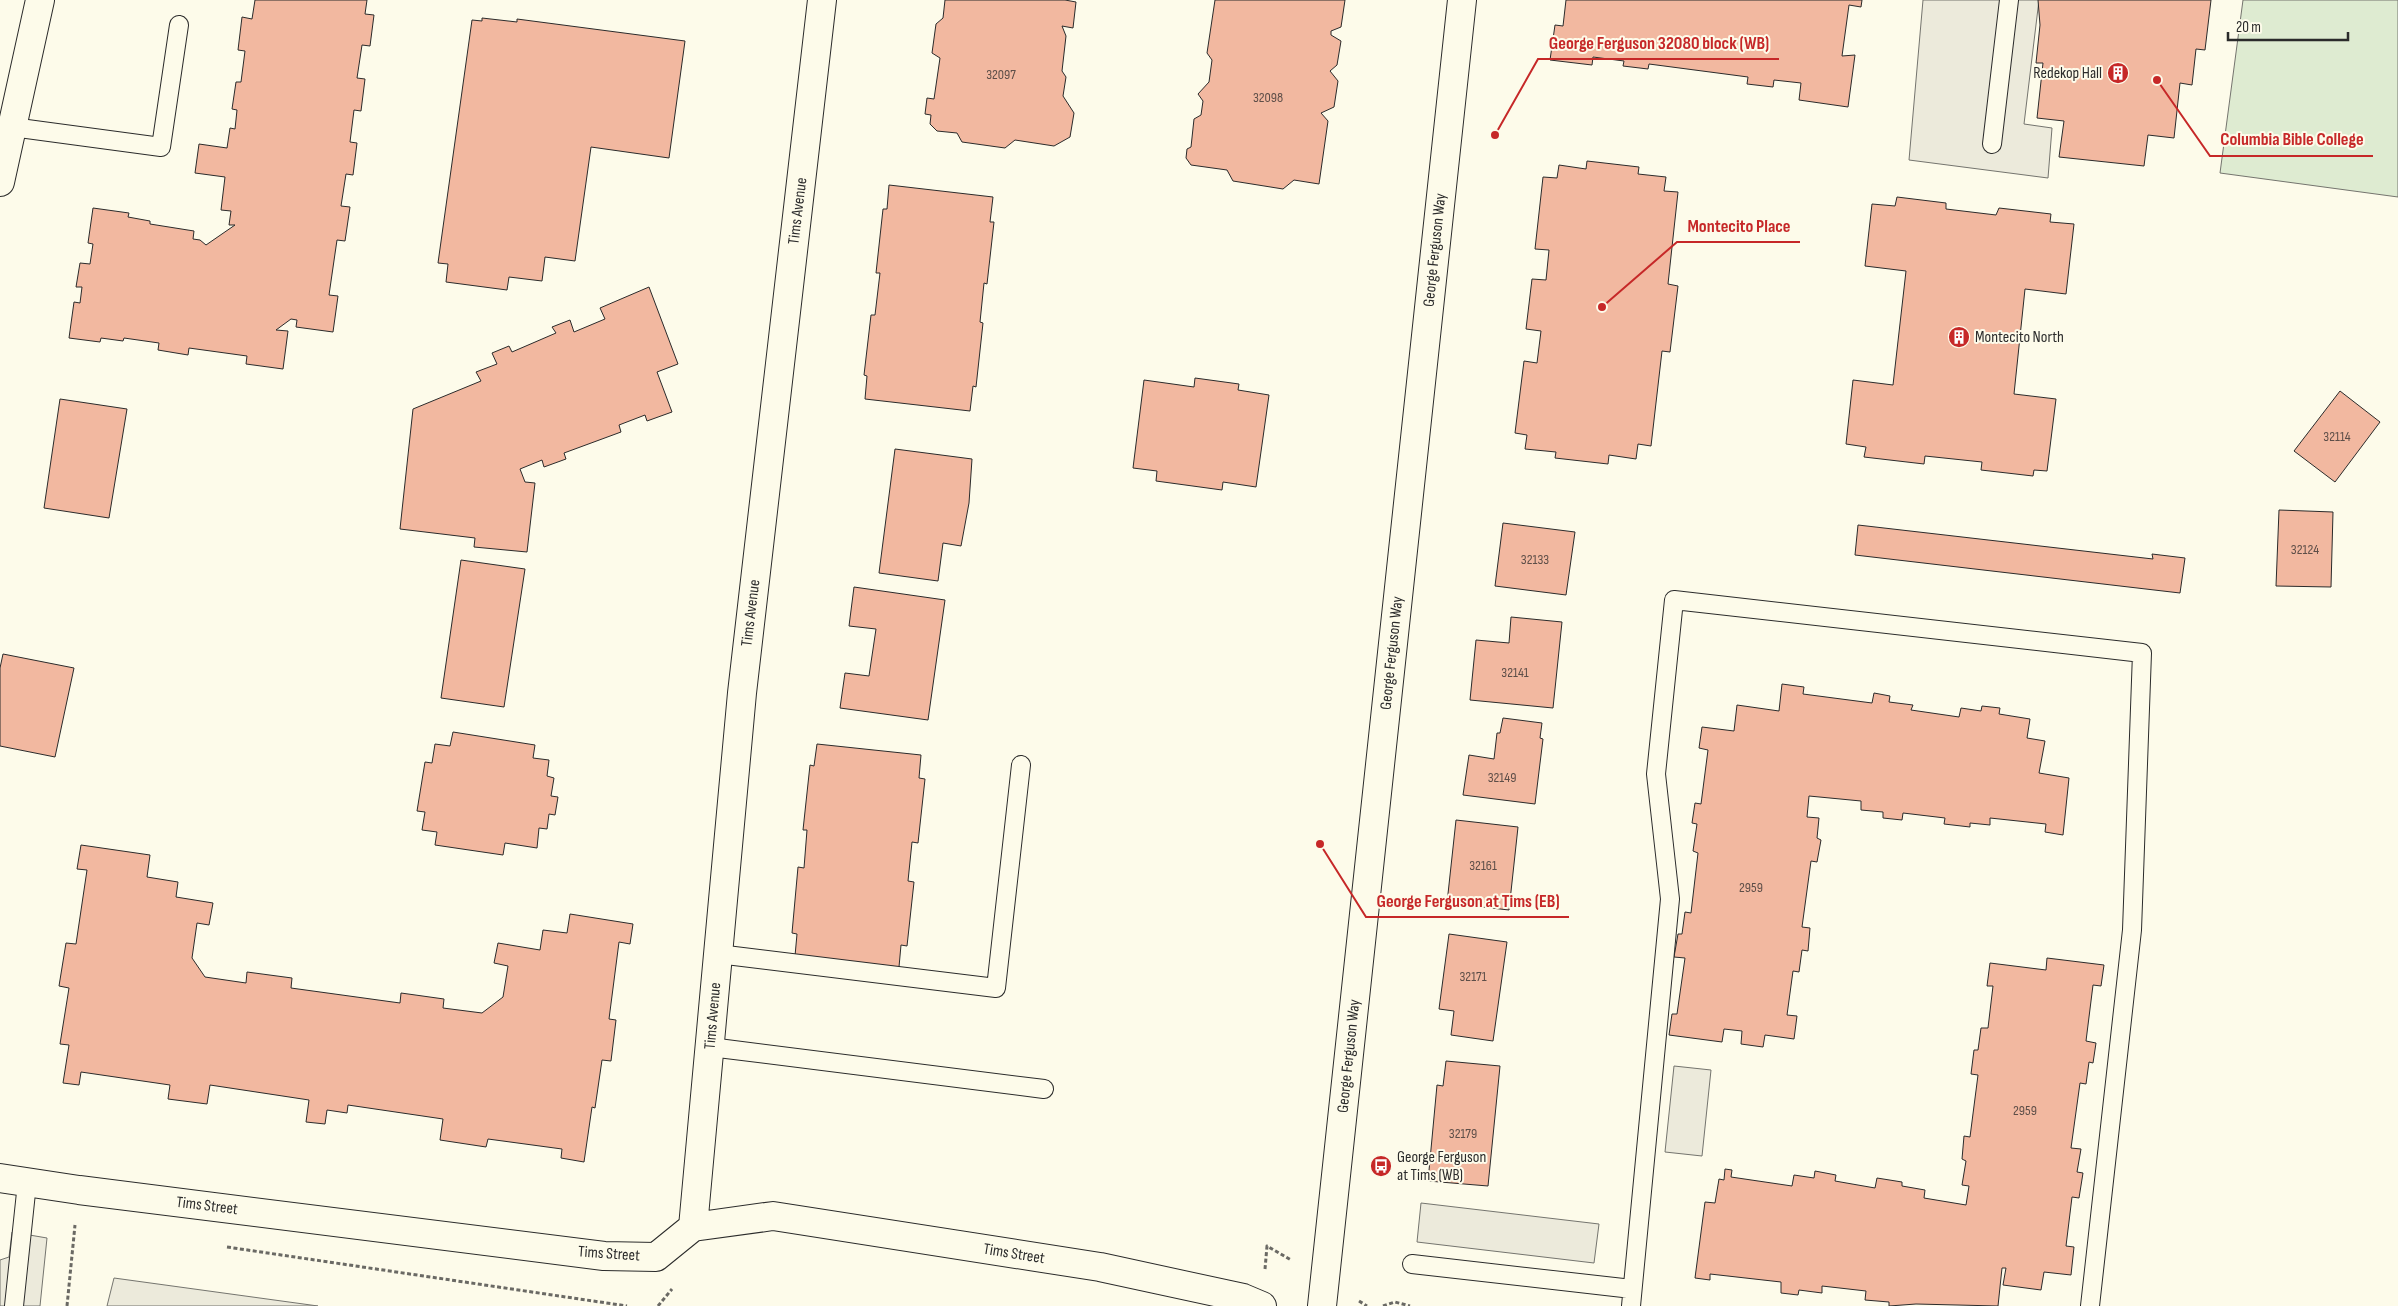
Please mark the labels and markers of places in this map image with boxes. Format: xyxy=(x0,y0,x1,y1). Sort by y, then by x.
callout: George Ferguson 32080 block (WB) xyxy=(1538,26,1779,59)
building icon: Redekop Hall xyxy=(2106,61,2130,85)
place label: Redekop Hall xyxy=(2033,64,2102,83)
callout: Columbia Bible College xyxy=(2210,123,2373,156)
callout: Montecito Place xyxy=(1677,209,1800,242)
building icon: Montecito North xyxy=(1947,325,1971,349)
place label: Montecito North xyxy=(1975,328,2064,347)
callout: George Ferguson at Tims (EB) xyxy=(1366,884,1569,917)
place label: George Ferguson at Tims (WB) xyxy=(1397,1148,1486,1185)
bus stop icon: George Ferguson at Tims (WB) xyxy=(1369,1154,1393,1178)

